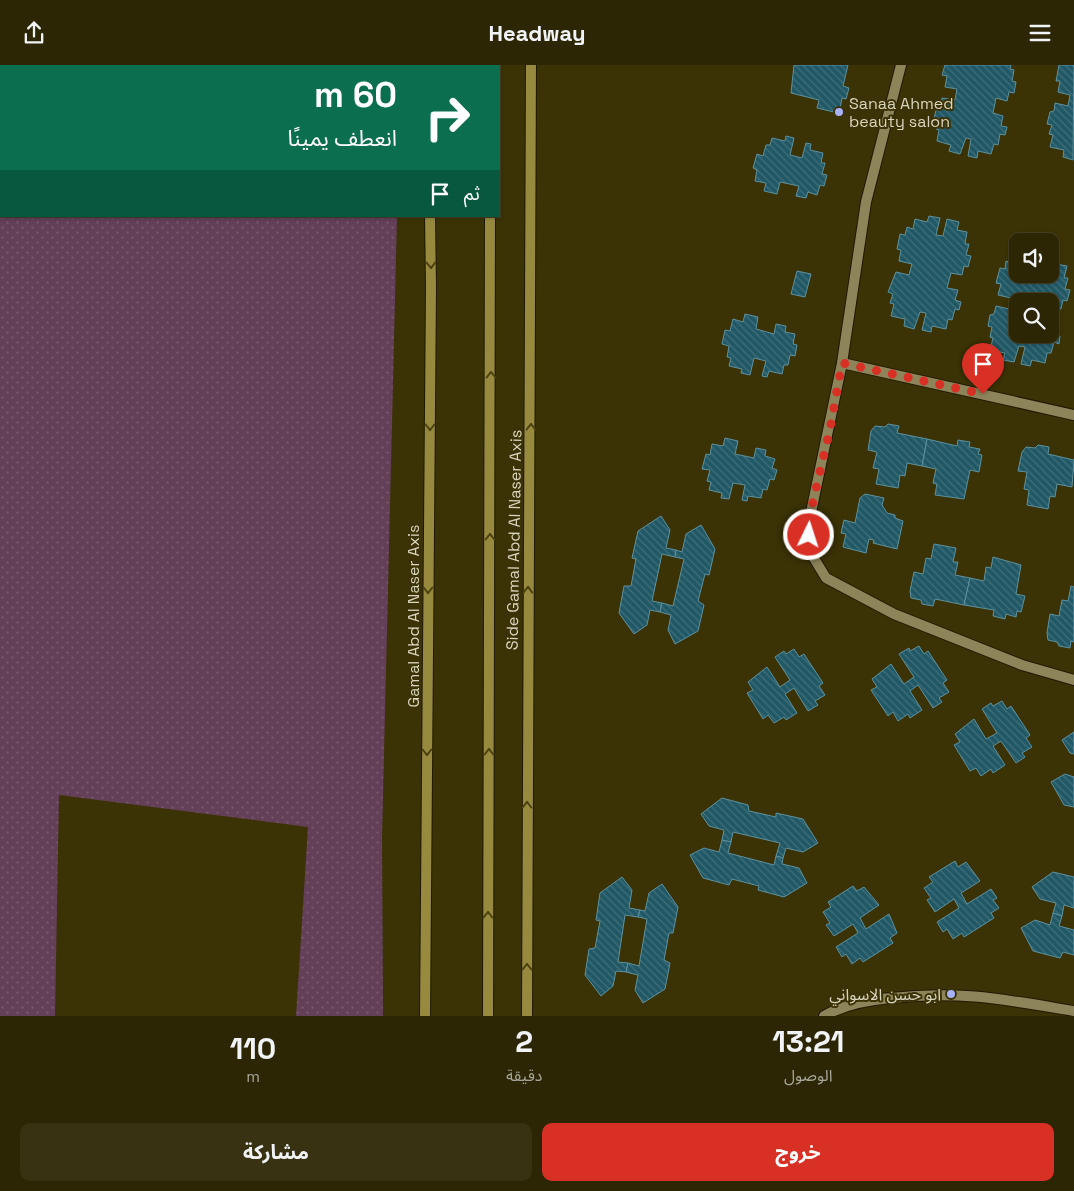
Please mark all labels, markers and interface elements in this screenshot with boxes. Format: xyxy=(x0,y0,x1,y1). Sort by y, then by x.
icon: share xyxy=(20,19,48,47)
text: Headway xyxy=(489,19,585,47)
icon: menu xyxy=(1026,19,1054,47)
text: 60 m xyxy=(314,73,397,117)
icon: right xyxy=(415,85,480,150)
place label: Sanaa Ahmed beauty salon xyxy=(849,93,954,132)
marker: Sanaa Ahmed beauty salon xyxy=(833,106,845,118)
text: انعطف يمينًا xyxy=(288,124,397,152)
icon: arrive xyxy=(426,180,454,208)
text: ثم xyxy=(464,181,480,206)
map controls xyxy=(1009,233,1059,343)
button: sound xyxy=(1009,233,1059,283)
one-way arrow xyxy=(425,261,436,269)
button: search xyxy=(1009,293,1059,343)
pin xyxy=(962,343,1004,394)
icon: arrive xyxy=(969,350,997,378)
one-way arrow xyxy=(486,371,496,378)
one-way arrow xyxy=(526,423,536,431)
one-way arrow xyxy=(425,424,435,432)
street label: Side Gamal Abd Al Naser Axis xyxy=(502,430,526,650)
position arrow xyxy=(782,508,834,560)
street label: Gamal Abd Al Naser Axis xyxy=(403,525,424,707)
one-way arrow xyxy=(485,533,495,541)
one-way arrow xyxy=(423,586,434,594)
one-way arrow xyxy=(523,586,533,594)
one-way arrow xyxy=(484,748,494,756)
one-way arrow xyxy=(422,749,432,757)
one-way arrow xyxy=(522,801,532,808)
one-way arrow xyxy=(483,911,493,918)
one-way arrow xyxy=(522,963,532,971)
place label: ابو حسن الاسواني xyxy=(829,984,941,1006)
marker: ابو حسن الاسواني xyxy=(945,988,957,1000)
text: 2 xyxy=(515,1022,533,1061)
text: 13:21 xyxy=(772,1022,844,1061)
text: 110 xyxy=(230,1029,276,1068)
text: دقيقة xyxy=(506,1065,542,1086)
text: الوصول xyxy=(784,1065,833,1086)
text: m xyxy=(246,1066,260,1087)
button: مشاركة xyxy=(20,1123,532,1181)
button: خروج xyxy=(542,1123,1054,1181)

